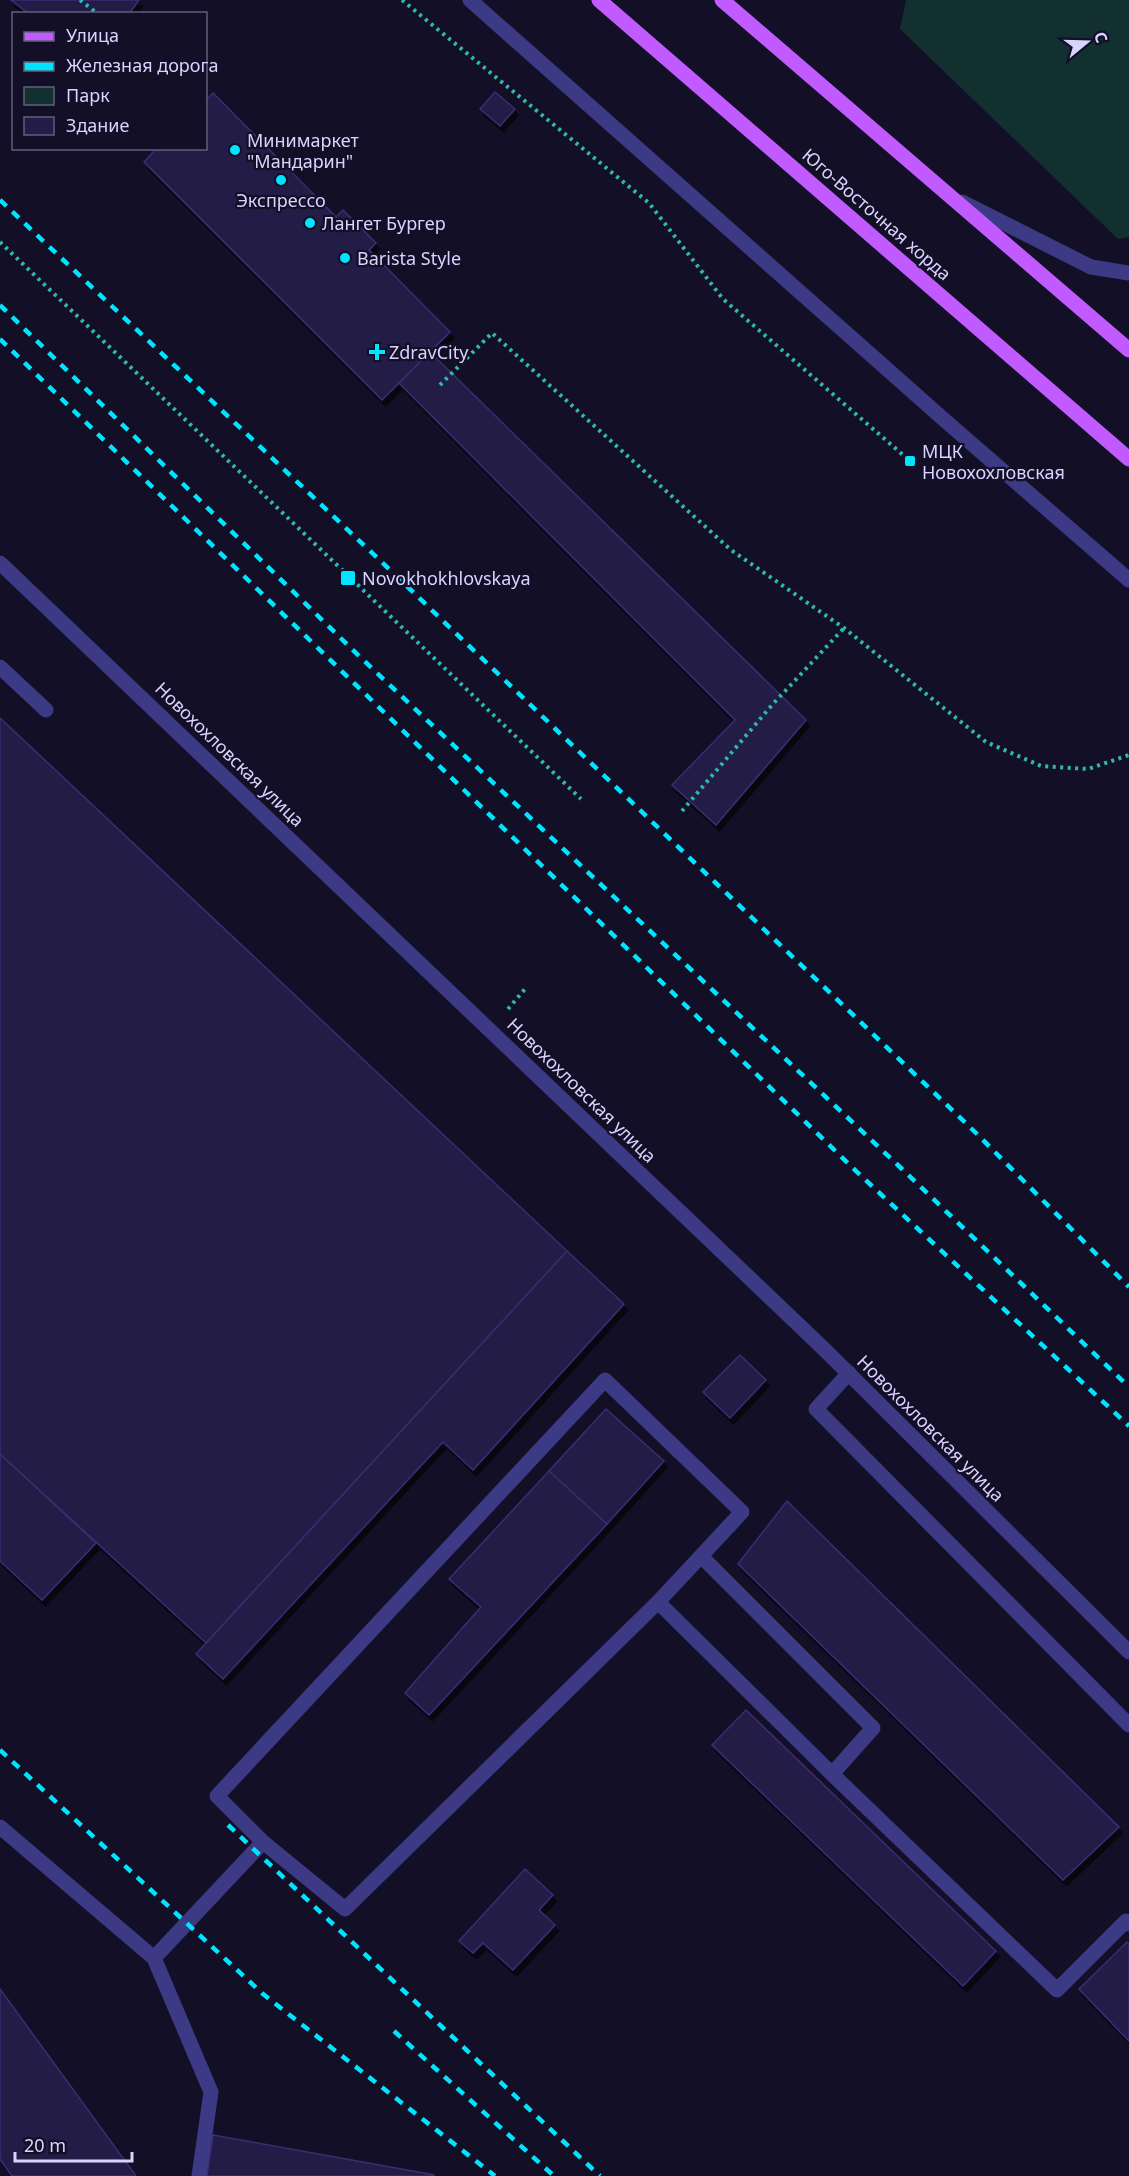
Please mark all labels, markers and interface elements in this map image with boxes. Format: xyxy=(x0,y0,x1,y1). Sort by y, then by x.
legend xyxy=(12,12,207,150)
north arrow xyxy=(1057,12,1117,72)
text: Улица xyxy=(66,23,119,47)
text: С xyxy=(1089,29,1113,46)
text: Железная дорога xyxy=(66,53,218,77)
text: Парк xyxy=(66,83,110,107)
text: Здание xyxy=(66,113,130,137)
place label: Минимаркет "Мандарин" xyxy=(247,128,359,173)
marker: Минимаркет "Мандарин" xyxy=(228,143,242,157)
street label: Юго-Восточная хорда xyxy=(797,143,957,285)
marker: Экспрессо xyxy=(274,173,288,187)
place label: Экспрессо xyxy=(236,188,326,212)
place label: Лангет Бургер xyxy=(322,211,446,235)
marker: Лангет Бургер xyxy=(303,216,317,230)
place label: Barista Style xyxy=(357,246,461,270)
marker: Barista Style xyxy=(338,251,352,265)
place label: ZdravCity xyxy=(389,340,469,364)
marker: ZdravCity xyxy=(370,345,384,359)
place label: МЦК Новохохловская xyxy=(922,439,1065,484)
marker: МЦК Новохохловская xyxy=(903,454,917,468)
place label: Novokhokhlovskaya xyxy=(362,566,531,590)
marker: Novokhokhlovskaya xyxy=(339,569,357,587)
street label: Новохохловская улица xyxy=(150,676,310,832)
street label: Новохохловская улица xyxy=(502,1012,662,1168)
street label: Новохохловская улица xyxy=(852,1349,1010,1507)
scale bar xyxy=(15,2125,132,2163)
text: 20 m xyxy=(24,2133,66,2157)

